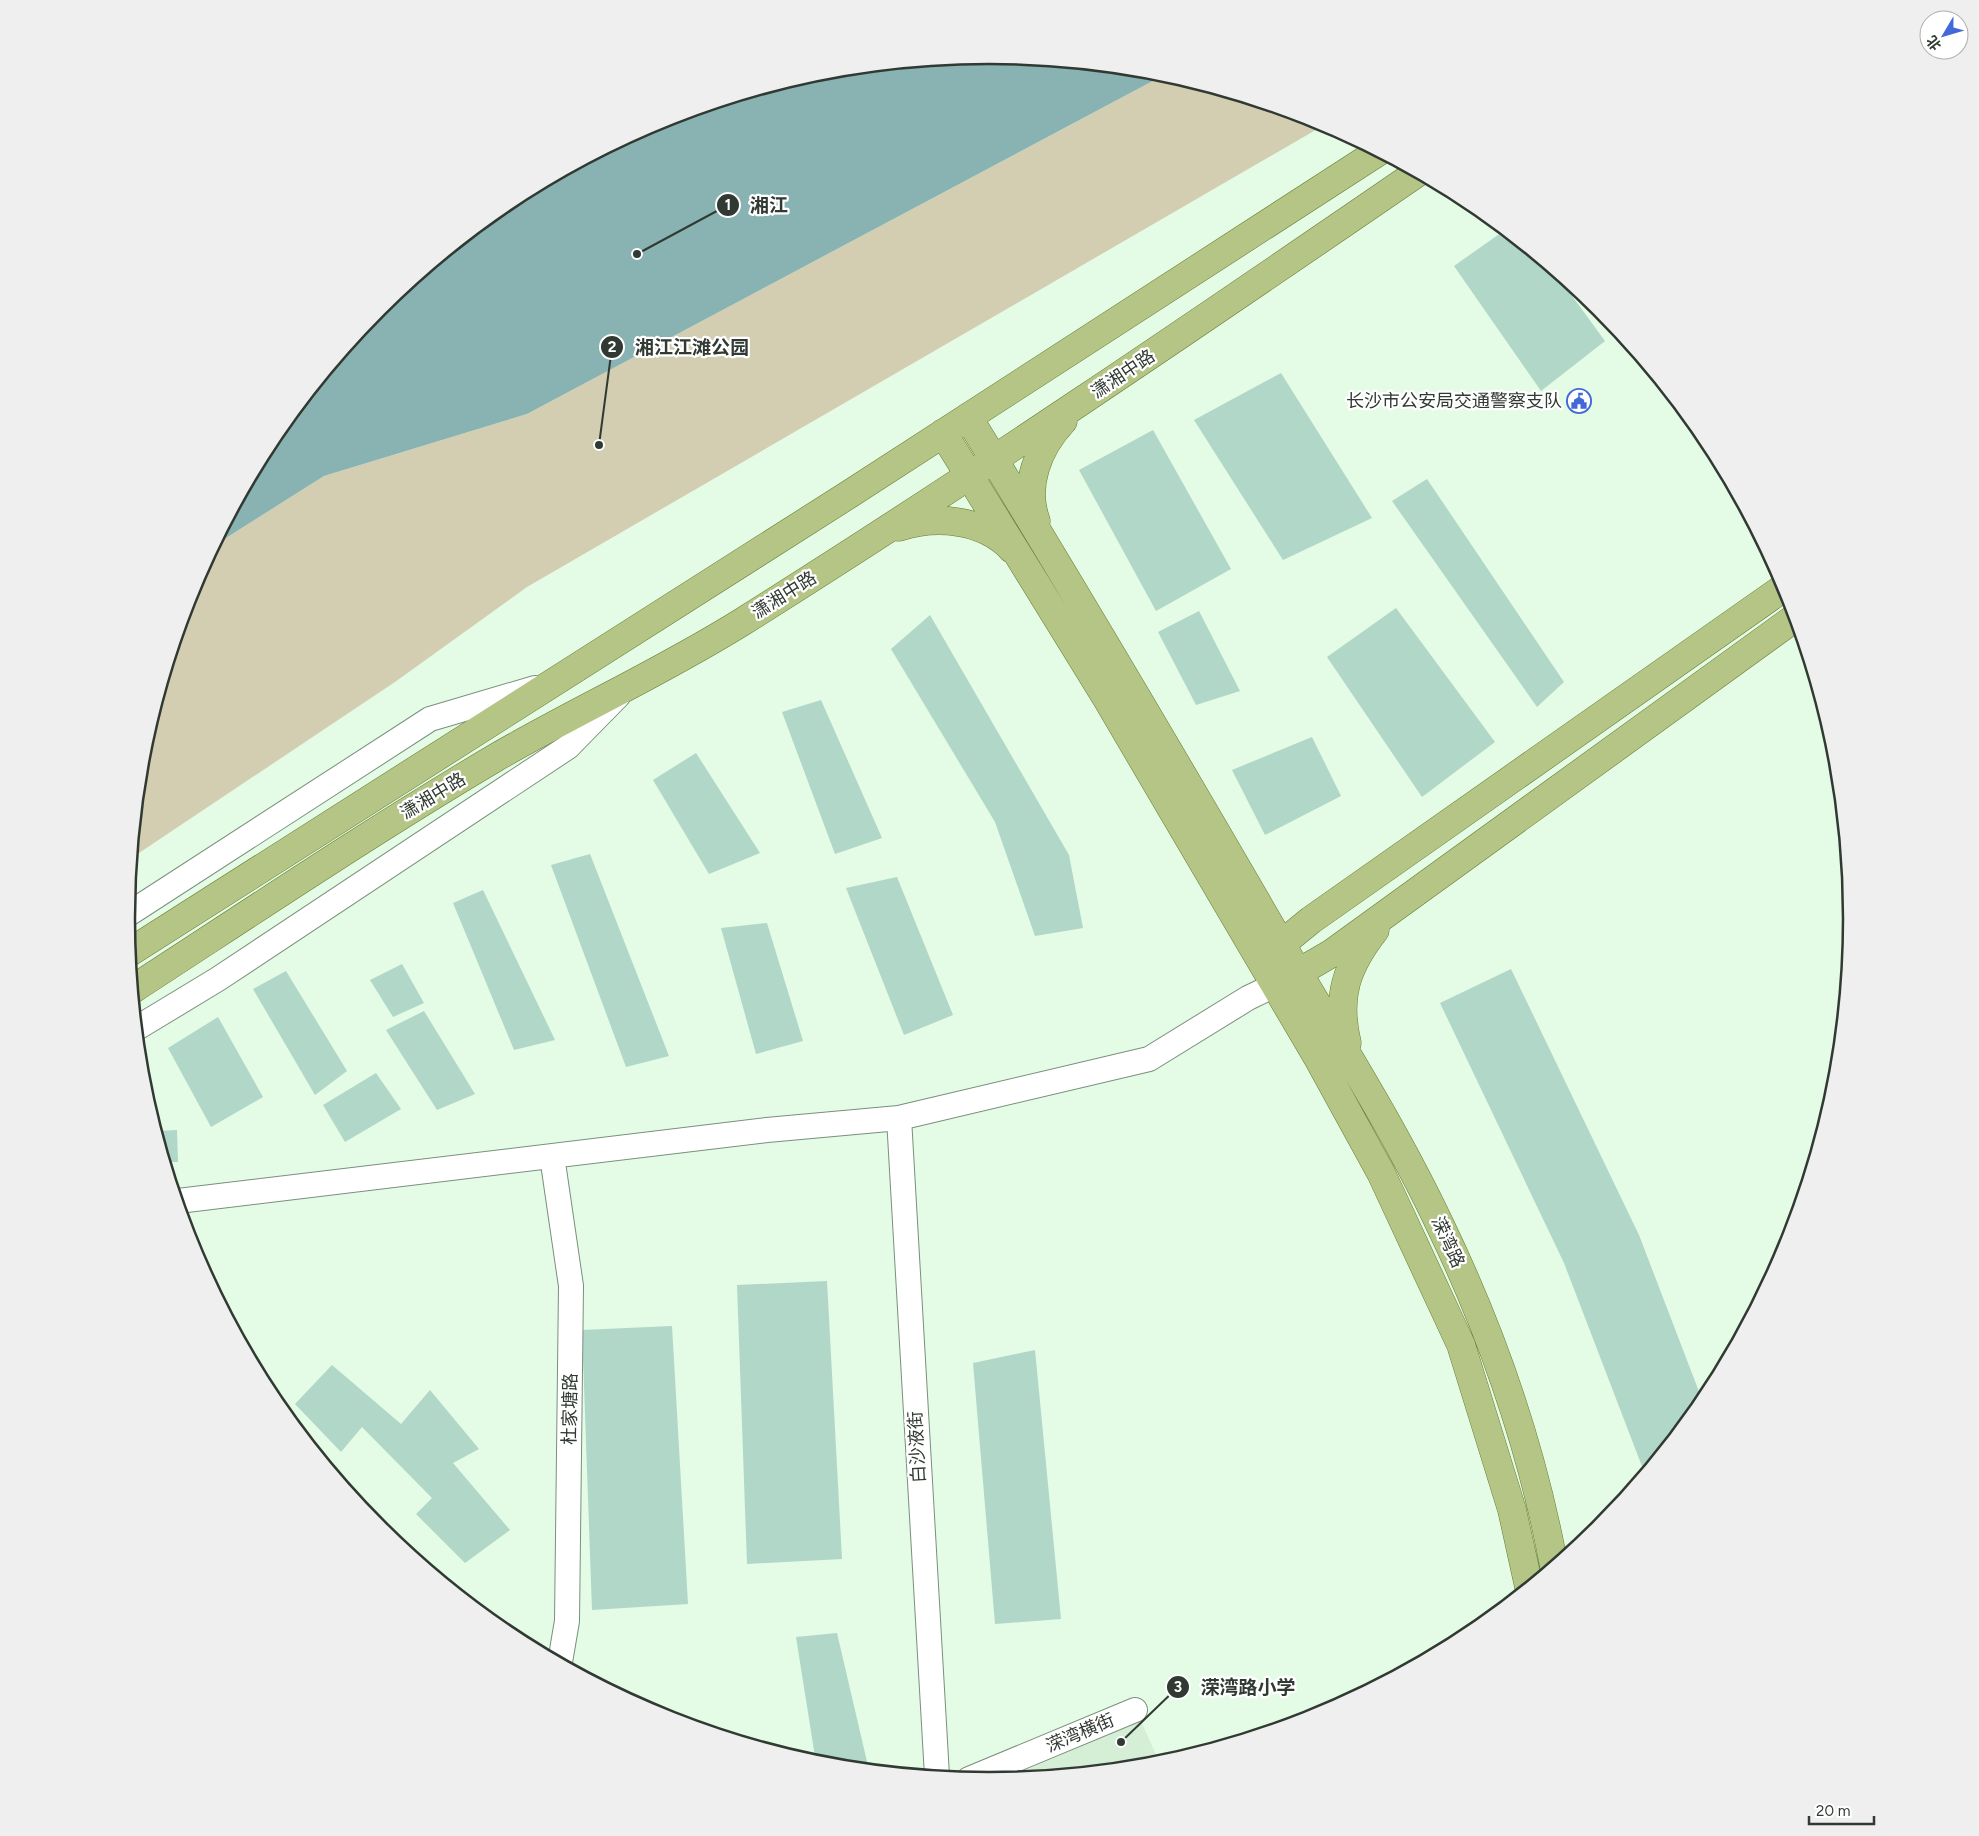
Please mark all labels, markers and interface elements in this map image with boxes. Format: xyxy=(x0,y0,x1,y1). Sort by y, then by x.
north arrow xyxy=(1919,10,1969,60)
text: 北 xyxy=(1923,32,1945,53)
callout: 湘江 xyxy=(715,188,798,222)
text: 湘江 xyxy=(750,194,788,217)
text: 1 xyxy=(725,196,731,214)
callout: 湘江江滩公园 xyxy=(600,330,759,364)
text: 湘江江滩公园 xyxy=(635,336,749,359)
text: 2 xyxy=(608,338,617,356)
street label: 潇湘中路 xyxy=(1087,345,1159,403)
public building icon: 长沙市公安局交通警察支队 xyxy=(1566,388,1592,414)
place label: 长沙市公安局交通警察支队 xyxy=(1346,390,1562,412)
street label: 潇湘中路 xyxy=(748,567,820,623)
street label: 潇湘中路 xyxy=(396,768,470,824)
street label: 溁湾路 xyxy=(1427,1213,1469,1271)
street label: 杜家塘路 xyxy=(558,1373,582,1445)
street label: 白沙液街 xyxy=(904,1410,930,1484)
callout: 溁湾路小学 xyxy=(1166,1670,1306,1704)
text: 溁湾路小学 xyxy=(1200,1676,1296,1699)
text: 3 xyxy=(1174,1678,1182,1696)
street label: 溁湾横街 xyxy=(1043,1709,1117,1757)
scale bar xyxy=(1809,1794,1874,1826)
text: 20 m xyxy=(1816,1802,1850,1820)

